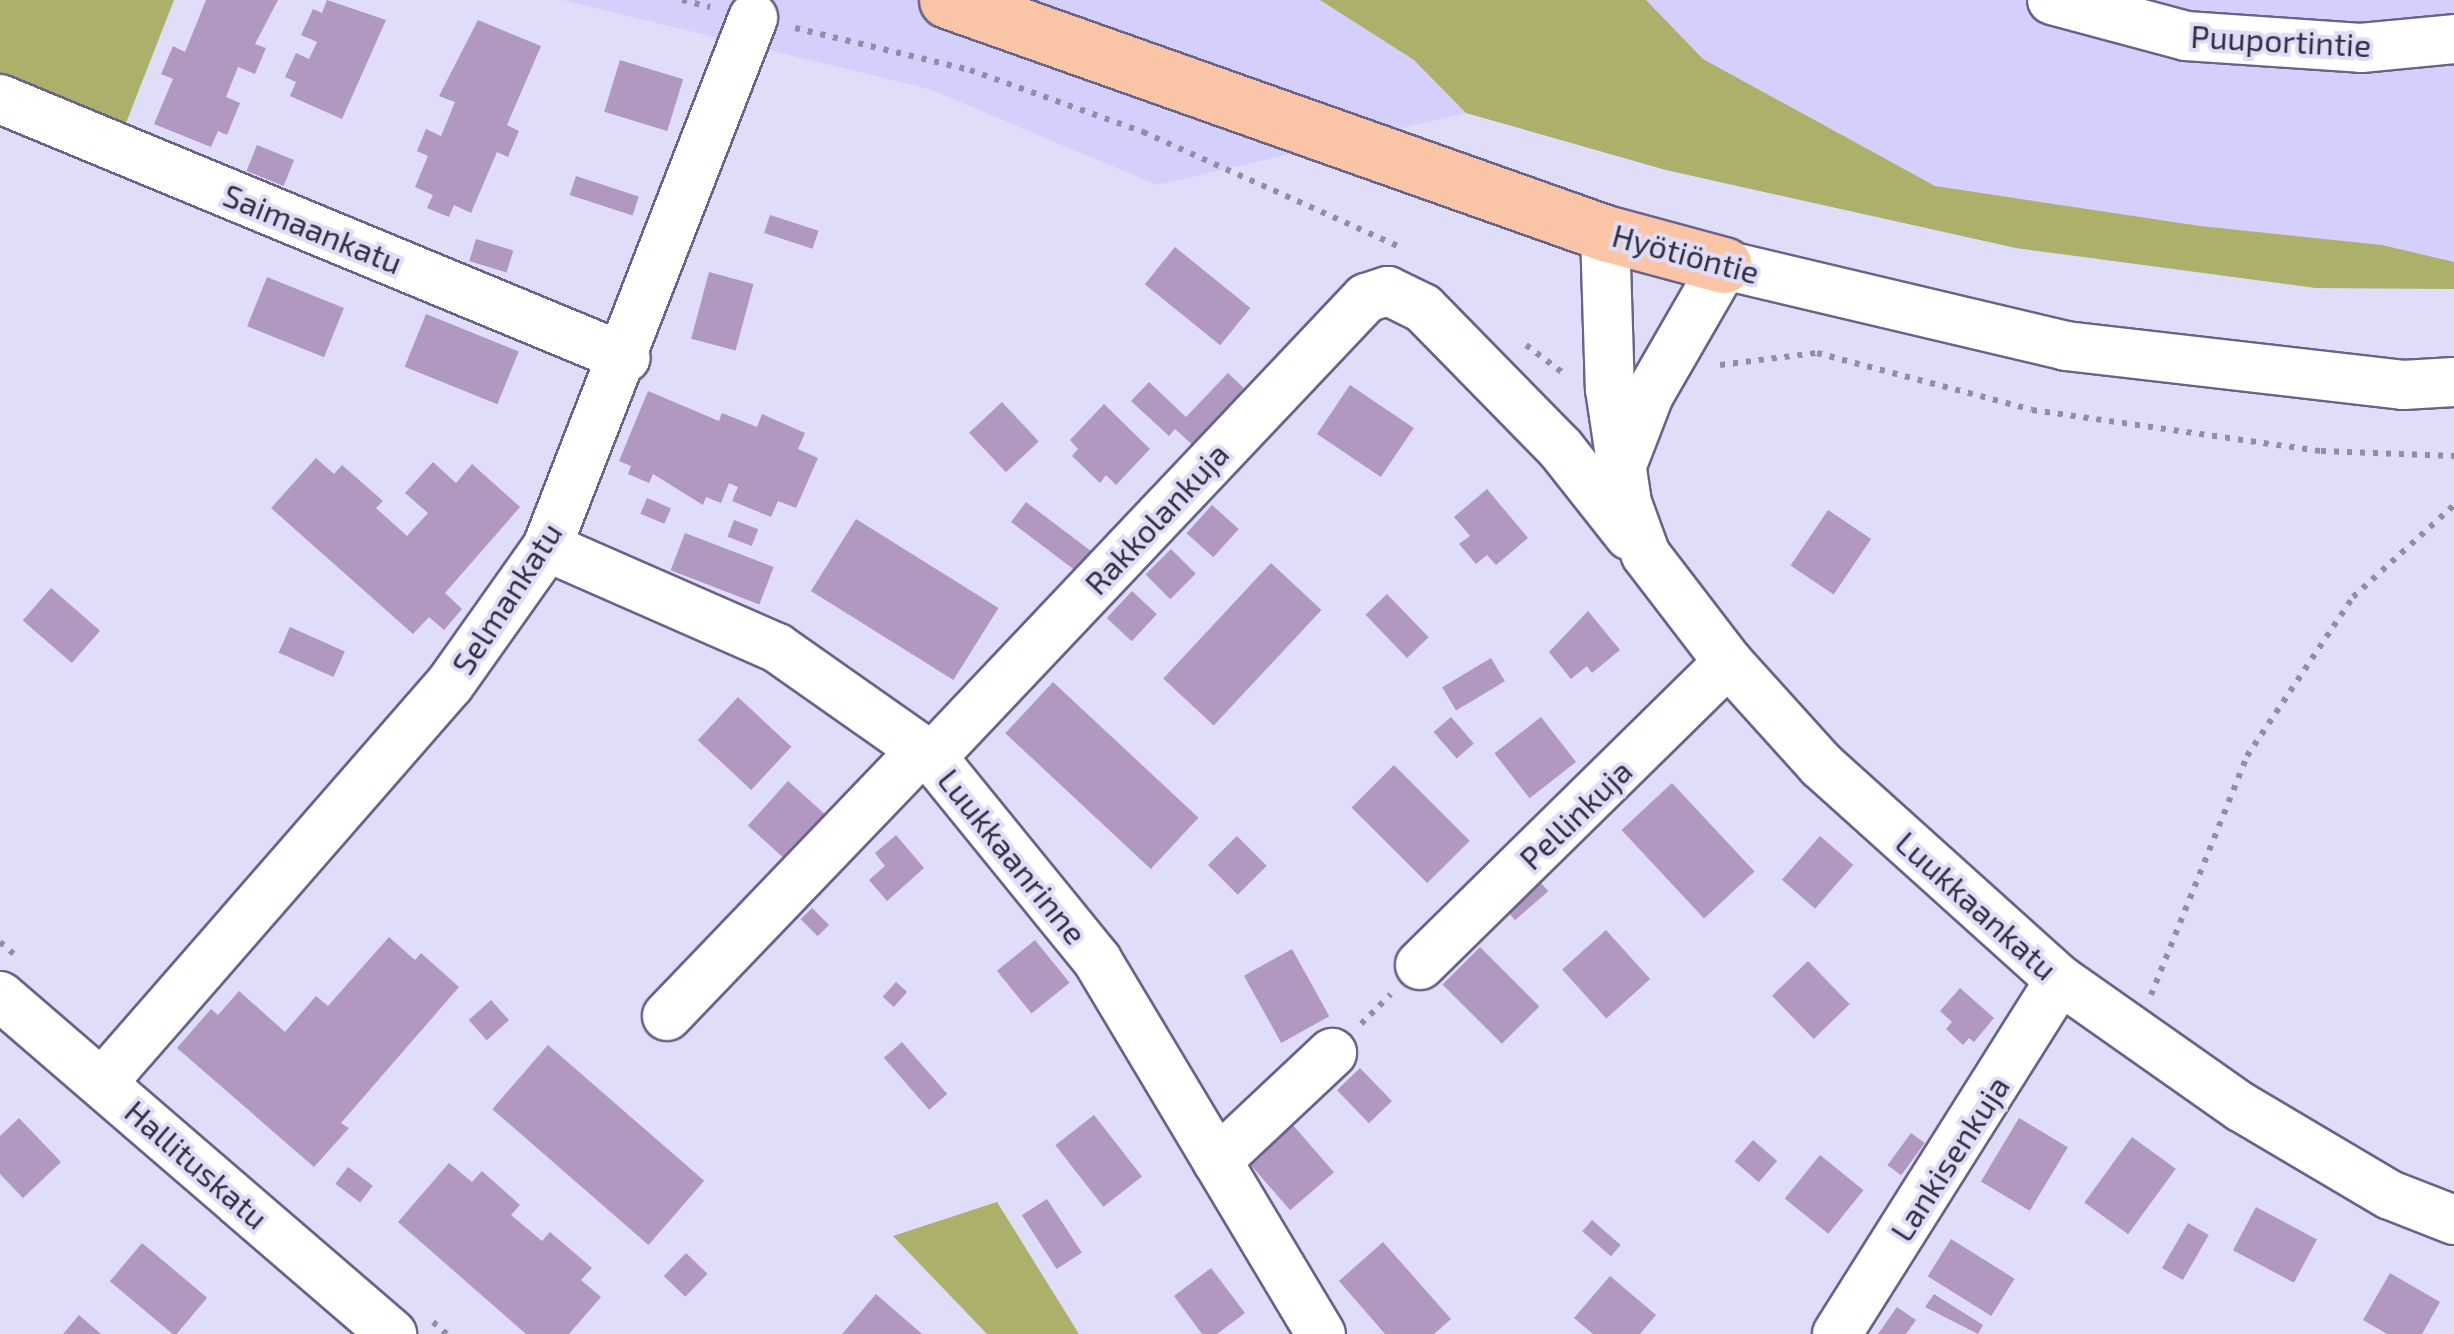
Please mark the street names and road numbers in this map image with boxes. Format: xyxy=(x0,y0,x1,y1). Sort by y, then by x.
street label: Puuportintie xyxy=(2190,16,2372,64)
street label: Saimaankatu xyxy=(218,175,408,281)
street label: Hyötiöntie xyxy=(1608,215,1764,291)
street label: Rakkolankuja xyxy=(1076,434,1236,602)
street label: Selmankatu xyxy=(443,515,569,681)
street label: Pellinkuja xyxy=(1511,751,1639,877)
street label: Luukkaanrinne xyxy=(931,761,1095,951)
street label: Luukkaankatu xyxy=(1889,823,2065,987)
street label: Lankisenkuja xyxy=(1881,1068,2017,1248)
street label: Hallituskatu xyxy=(118,1091,276,1237)

